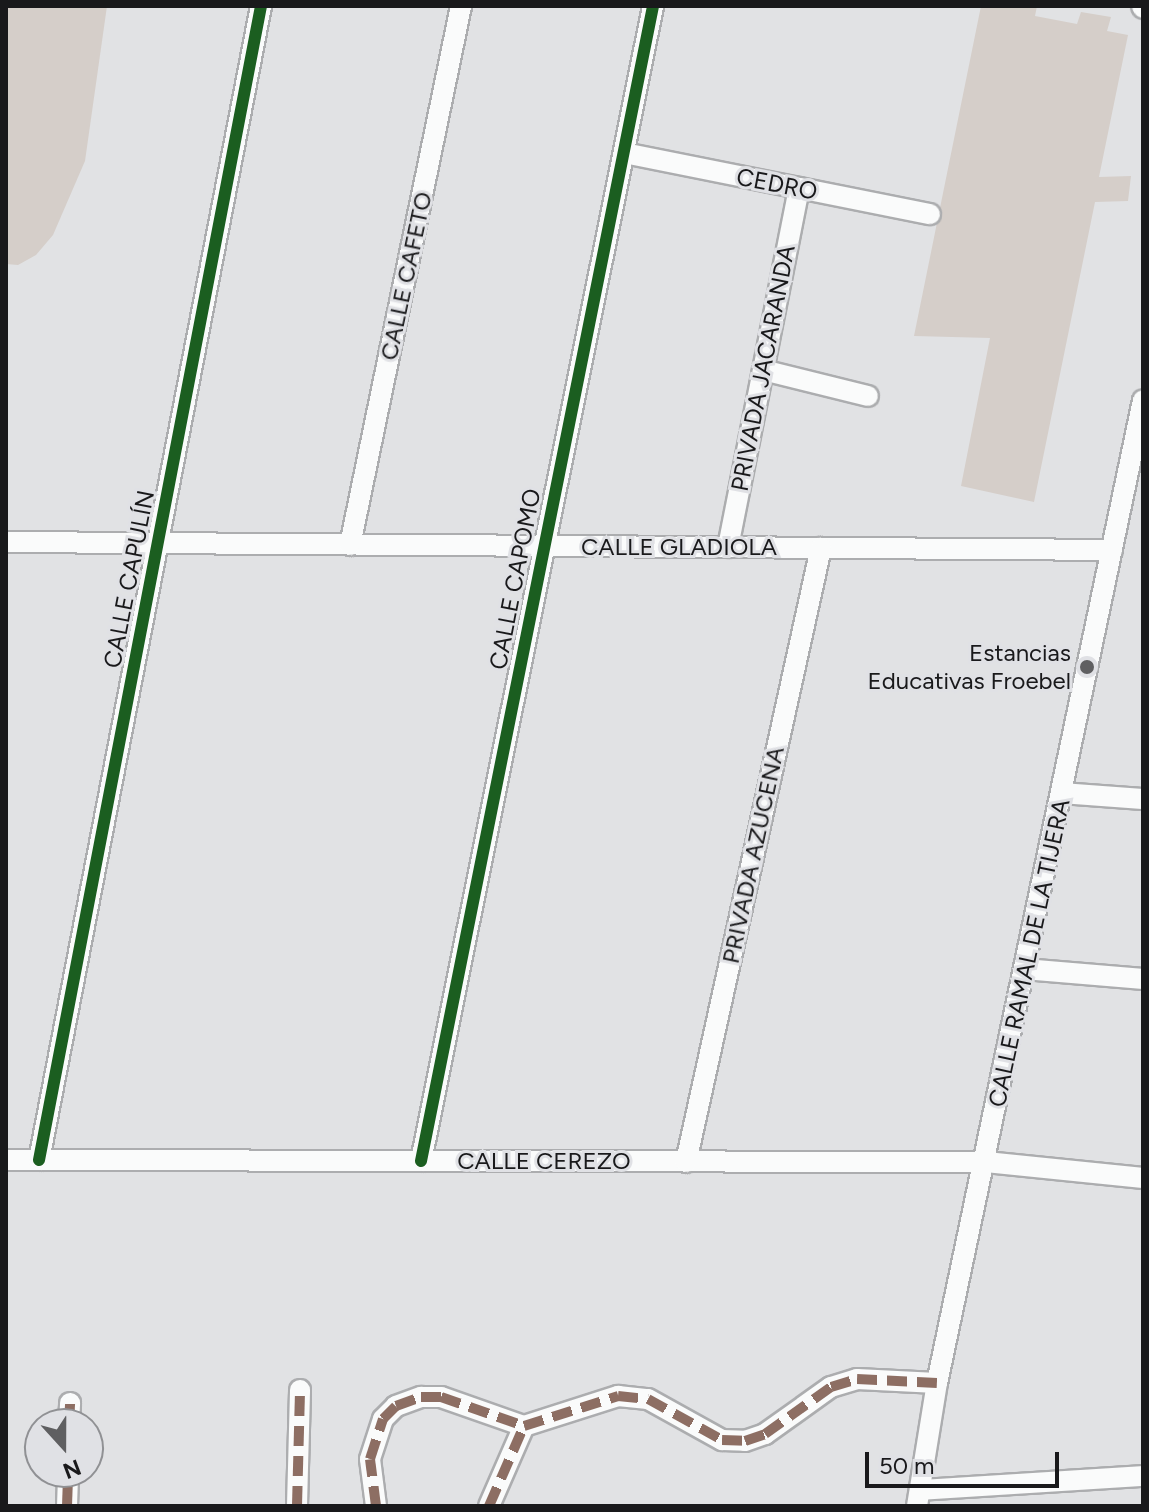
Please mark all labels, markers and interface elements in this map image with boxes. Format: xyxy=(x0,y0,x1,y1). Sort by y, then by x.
street label: CEDRO xyxy=(734,162,820,206)
street label: CALLE CAFETO xyxy=(374,189,438,363)
street label: PRIVADA JACARANDA xyxy=(725,242,801,494)
street label: CALLE CAPOMO xyxy=(483,486,547,672)
street label: CALLE CAPULÍN xyxy=(98,488,160,670)
street label: CALLE GLADIOLA xyxy=(581,533,777,561)
place label: Estancias Educativas Froebel xyxy=(868,639,1071,695)
marker: Estancias Educativas Froebel xyxy=(1078,658,1096,676)
street label: PRIVADA AZUCENA xyxy=(716,744,790,966)
street label: CALLE RAMAL DE LA TIJERA xyxy=(982,797,1076,1109)
street label: CALLE CEREZO xyxy=(457,1147,631,1175)
north arrow xyxy=(24,1408,104,1488)
scale bar xyxy=(869,1436,1063,1486)
text: 50 m xyxy=(879,1451,935,1480)
text: N xyxy=(59,1453,85,1485)

